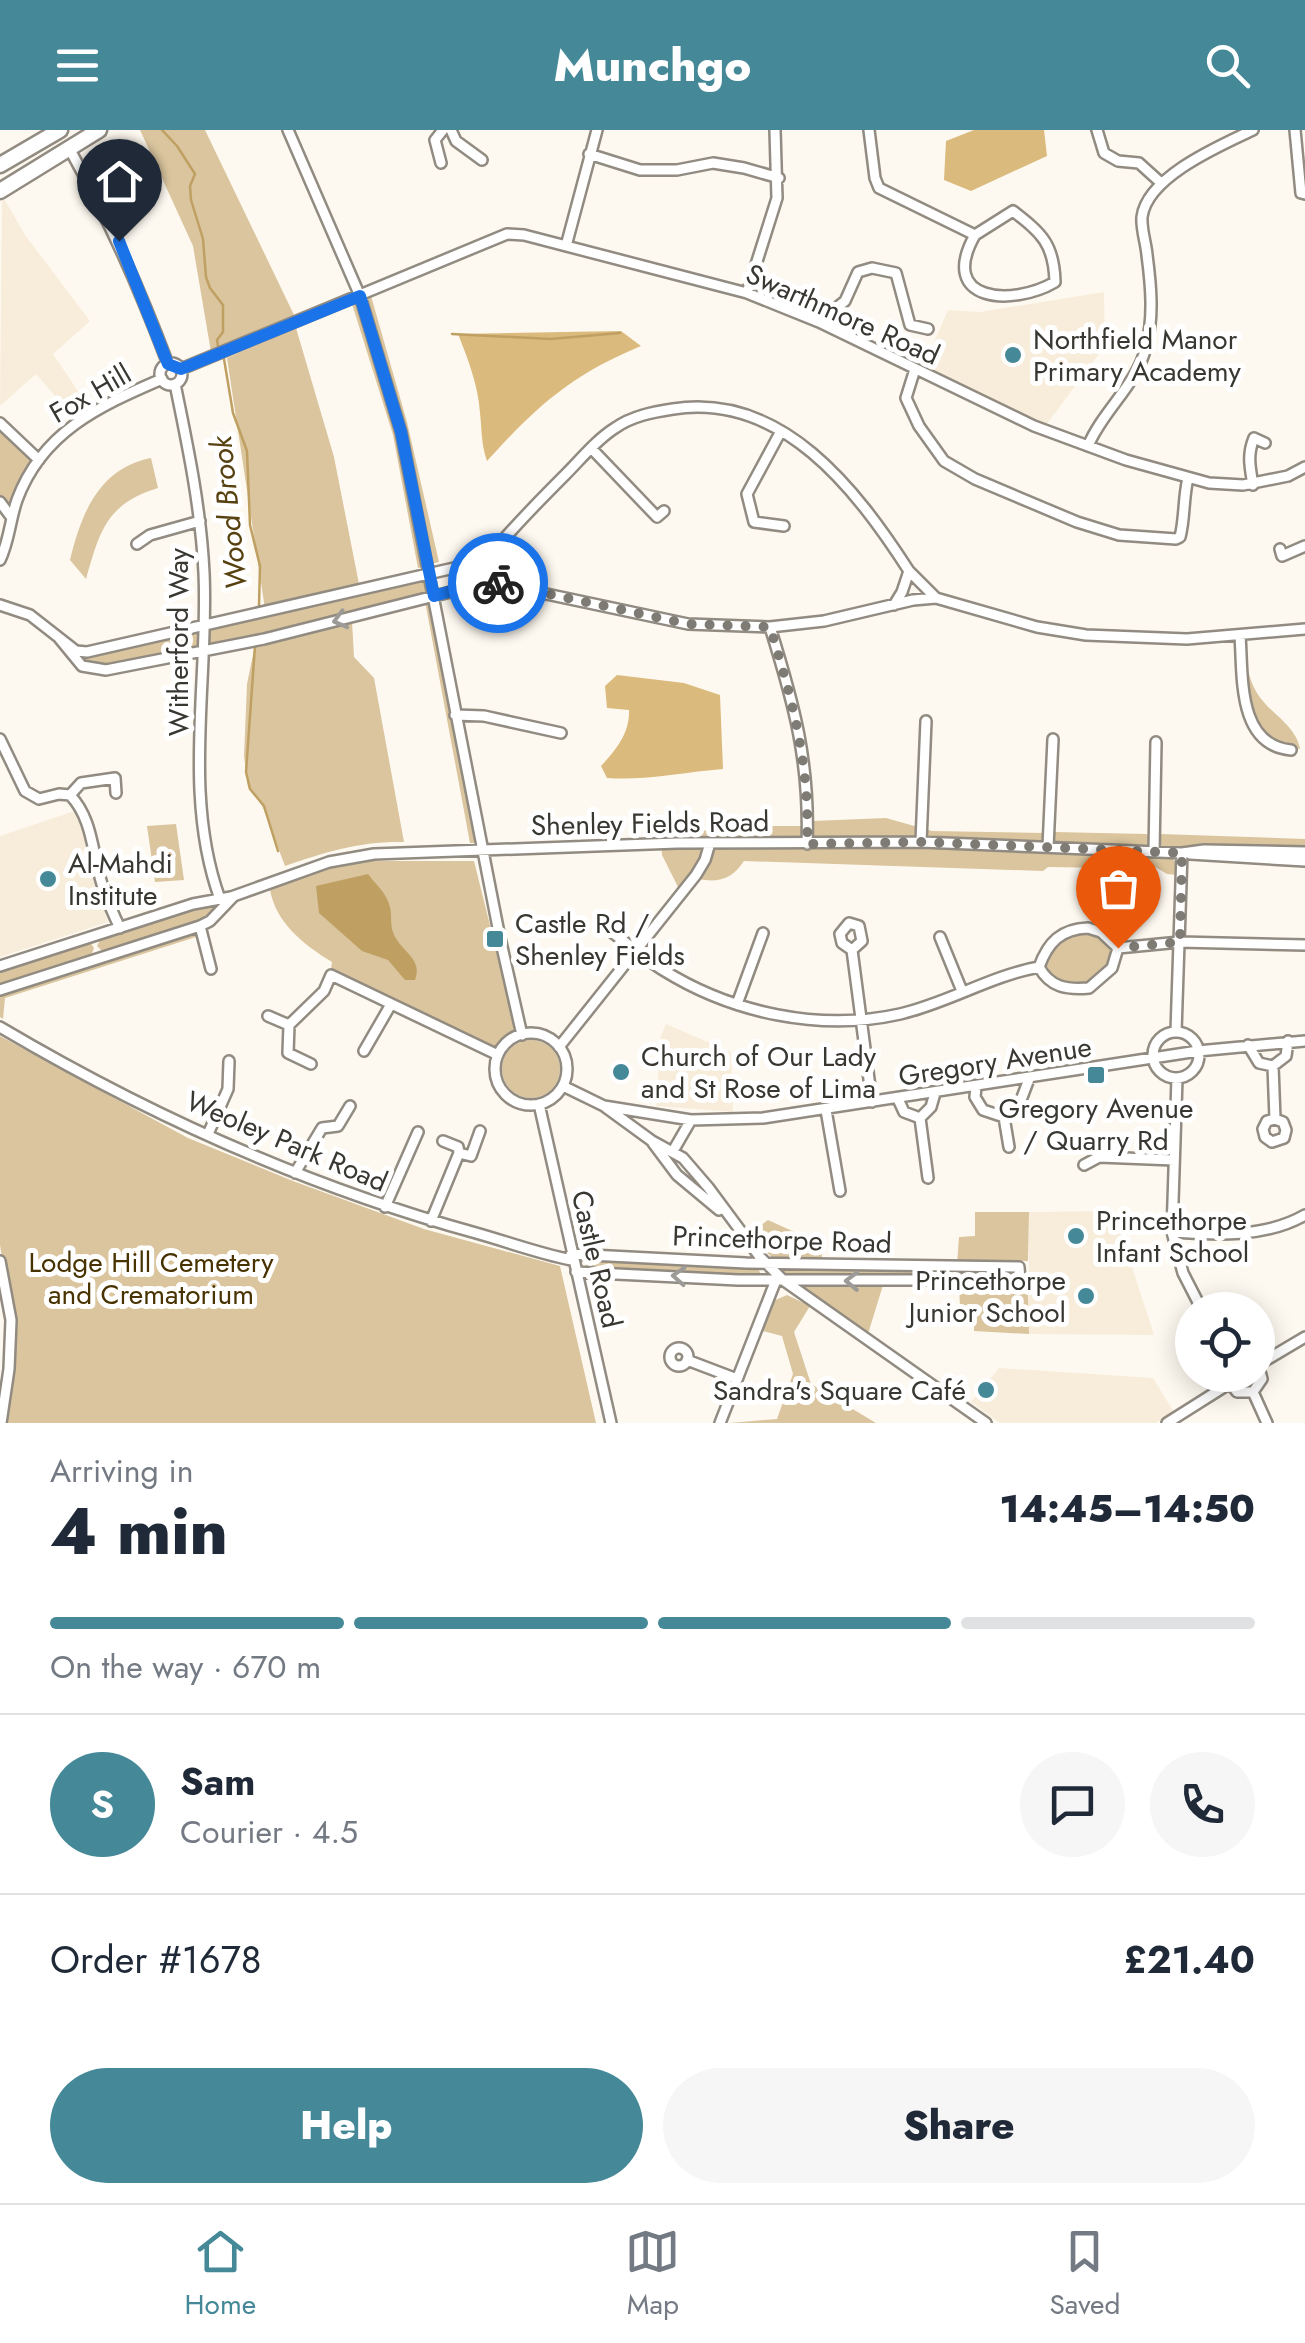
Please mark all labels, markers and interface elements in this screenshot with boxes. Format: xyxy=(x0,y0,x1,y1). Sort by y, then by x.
text: Munchgo xyxy=(554,33,751,98)
icon: menu xyxy=(50,38,105,93)
icon: search xyxy=(1200,38,1255,93)
pin xyxy=(77,139,162,242)
icon: home xyxy=(92,154,147,209)
street label: Swarthmore Road xyxy=(739,253,946,376)
place label: Northfield Manor Primary Academy xyxy=(1033,319,1242,392)
marker: Northfield Manor Primary Academy xyxy=(1002,344,1024,366)
street label: Fox Hill xyxy=(42,354,139,433)
water label: Wood Brook xyxy=(199,433,258,592)
courier xyxy=(448,533,548,633)
street label: Witherford Way xyxy=(158,547,199,736)
icon: bike xyxy=(471,556,526,611)
one-way arrow xyxy=(332,608,349,629)
street label: Shenley Fields Road xyxy=(530,801,770,846)
place label: Al-Mahdi Institute xyxy=(68,843,173,916)
pin xyxy=(1076,846,1161,949)
icon: bag xyxy=(1091,861,1146,916)
marker: Al-Mahdi Institute xyxy=(37,868,59,890)
place label: Castle Rd / Shenley Fields xyxy=(515,903,685,976)
marker: Castle Rd / Shenley Fields xyxy=(484,928,506,950)
street label: Gregory Avenue xyxy=(896,1026,1095,1097)
place label: Church of Our Lady and St Rose of Lima xyxy=(641,1036,877,1109)
marker: Church of Our Lady and St Rose of Lima xyxy=(610,1061,632,1083)
marker: Gregory Avenue / Quarry Rd xyxy=(1085,1064,1107,1086)
street label: Weoley Park Road xyxy=(180,1081,394,1202)
place label: Gregory Avenue / Quarry Rd xyxy=(999,1088,1193,1161)
street label: Castle Road xyxy=(561,1186,632,1332)
place label: Princethorpe Infant School xyxy=(1096,1200,1249,1273)
street label: Princethorpe Road xyxy=(671,1215,892,1264)
marker: Princethorpe Infant School xyxy=(1065,1225,1087,1247)
park label: Lodge Hill Cemetery and Crematorium xyxy=(29,1242,274,1315)
place label: Princethorpe Junior School xyxy=(905,1260,1066,1333)
one-way arrow xyxy=(670,1266,686,1287)
one-way arrow xyxy=(844,1270,860,1292)
marker: Princethorpe Junior School xyxy=(1075,1285,1097,1307)
map controls xyxy=(1175,1292,1275,1392)
button: locate xyxy=(1175,1292,1275,1392)
place label: Sandra's Square Café xyxy=(713,1370,966,1411)
marker: Sandra's Square Café xyxy=(975,1379,997,1401)
text: Arriving in xyxy=(50,1448,194,1494)
text: 14:45–14:50 xyxy=(1000,1481,1255,1536)
text: 4 min xyxy=(50,1484,228,1578)
text: On the way · 670 m xyxy=(50,1644,321,1690)
button: chat xyxy=(1020,1752,1125,1857)
button: phone xyxy=(1150,1752,1255,1857)
text: Sam xyxy=(180,1754,255,1809)
text: S xyxy=(91,1777,114,1832)
text: Courier · 4.5 xyxy=(180,1809,358,1855)
text: Order #1678 xyxy=(50,1932,261,1987)
text: £21.40 xyxy=(1124,1932,1255,1987)
button: Help xyxy=(50,2068,643,2183)
button: Share xyxy=(663,2068,1255,2183)
tab: Home xyxy=(185,2224,256,2325)
tab: Map xyxy=(625,2224,680,2325)
tab: Saved xyxy=(1049,2224,1120,2325)

